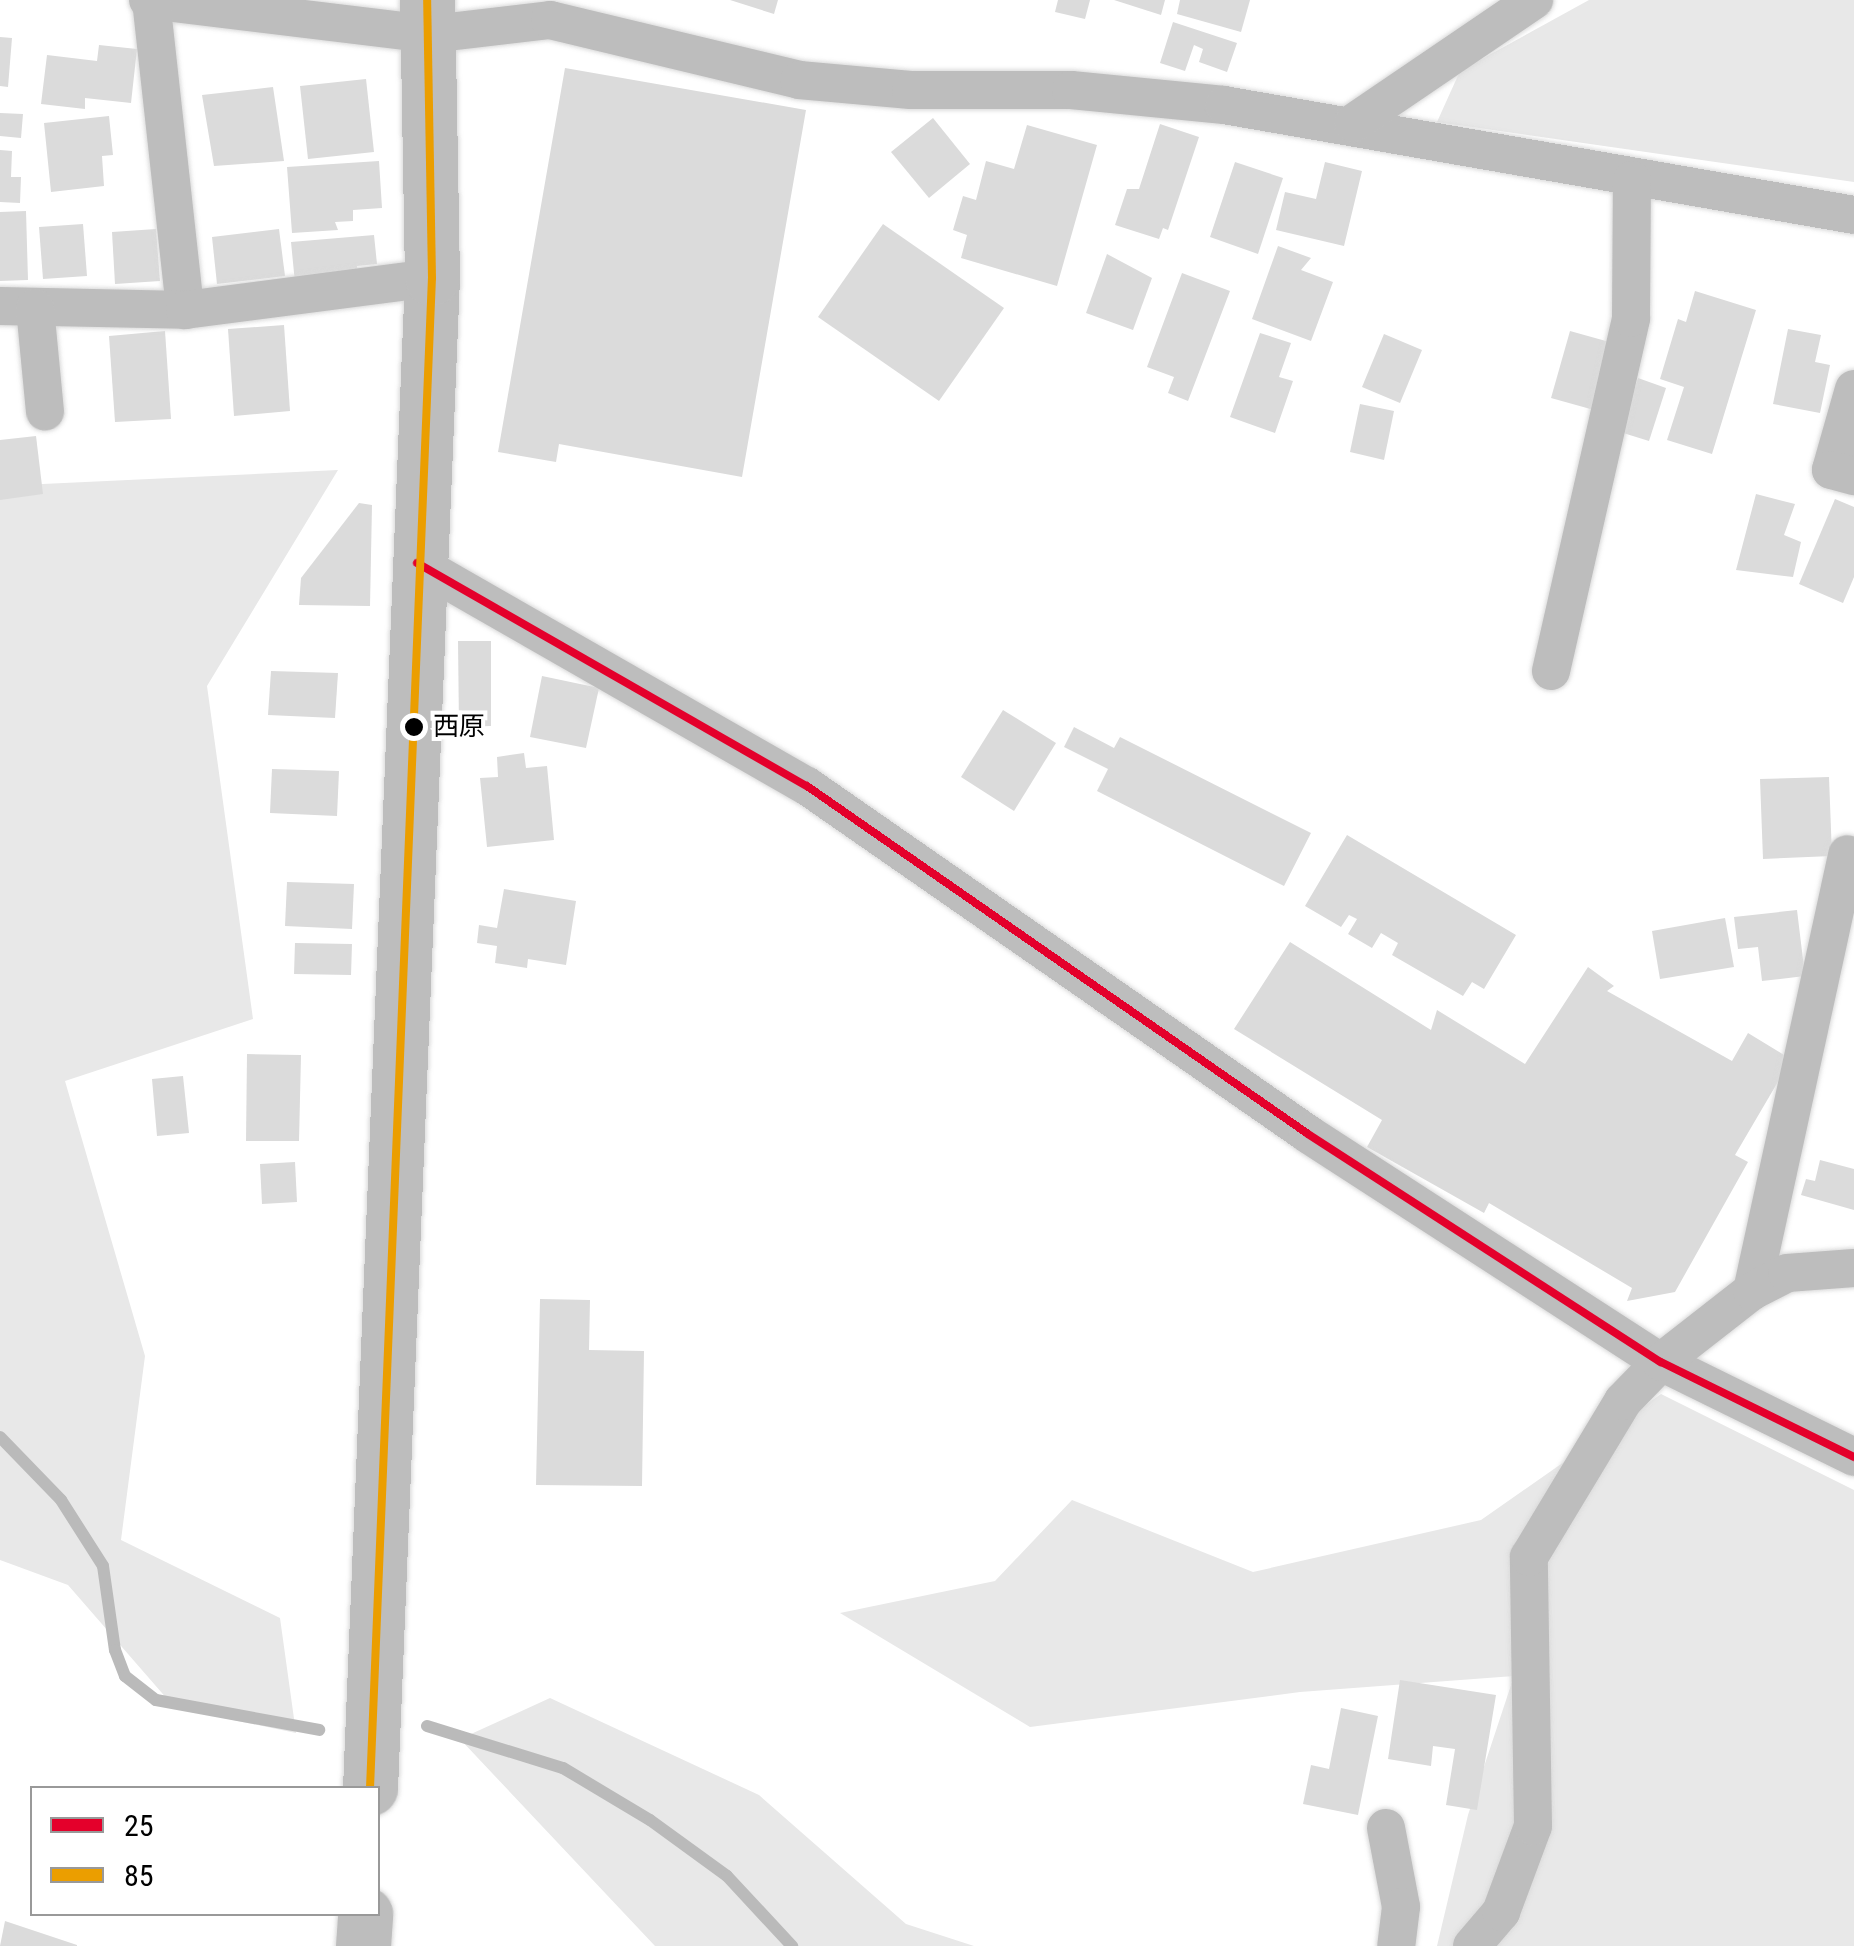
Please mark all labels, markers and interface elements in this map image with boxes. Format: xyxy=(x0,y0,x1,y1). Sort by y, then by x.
place label: 西原 xyxy=(433,711,485,743)
marker: 西原 xyxy=(404,717,424,737)
legend xyxy=(30,1786,380,1916)
text: 25 xyxy=(124,1808,154,1843)
text: 85 xyxy=(124,1858,154,1893)

